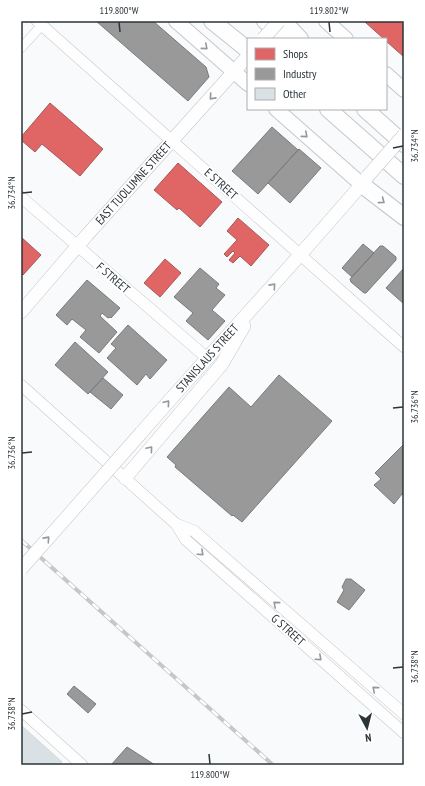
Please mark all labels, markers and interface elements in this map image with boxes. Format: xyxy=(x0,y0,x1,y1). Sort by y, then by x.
text: 119.800°W xyxy=(100,4,139,17)
text: 119.802°W xyxy=(310,4,349,17)
legend xyxy=(247,38,387,110)
one-way arrow xyxy=(201,42,208,49)
text: Shops xyxy=(283,46,308,61)
text: Industry xyxy=(283,66,317,81)
text: Other xyxy=(283,86,307,101)
one-way arrow xyxy=(209,92,216,100)
text: 36.734°N xyxy=(408,129,421,163)
one-way arrow xyxy=(300,130,308,137)
street label: EAST TUOLUMNE STREET xyxy=(92,138,175,228)
street label: E STREET xyxy=(202,165,242,203)
text: 36.734°N xyxy=(5,176,18,210)
one-way arrow xyxy=(378,196,385,203)
street label: F STREET xyxy=(94,259,134,297)
one-way arrow xyxy=(269,283,276,291)
street label: STANISLAUS STREET xyxy=(173,320,242,395)
text: 36.736°N xyxy=(408,390,421,424)
one-way arrow xyxy=(163,400,170,408)
text: 36.736°N xyxy=(5,436,18,470)
one-way arrow xyxy=(146,446,153,453)
one-way arrow xyxy=(42,537,49,544)
one-way arrow xyxy=(197,549,204,556)
one-way arrow xyxy=(274,601,281,608)
street label: G STREET xyxy=(268,611,309,649)
text: 36.738°N xyxy=(408,650,421,684)
one-way arrow xyxy=(315,654,322,661)
one-way arrow xyxy=(372,686,379,693)
text: 36.738°N xyxy=(5,697,18,731)
north arrow xyxy=(347,708,387,748)
text: N xyxy=(364,731,372,745)
text: 119.800°W xyxy=(191,768,230,781)

